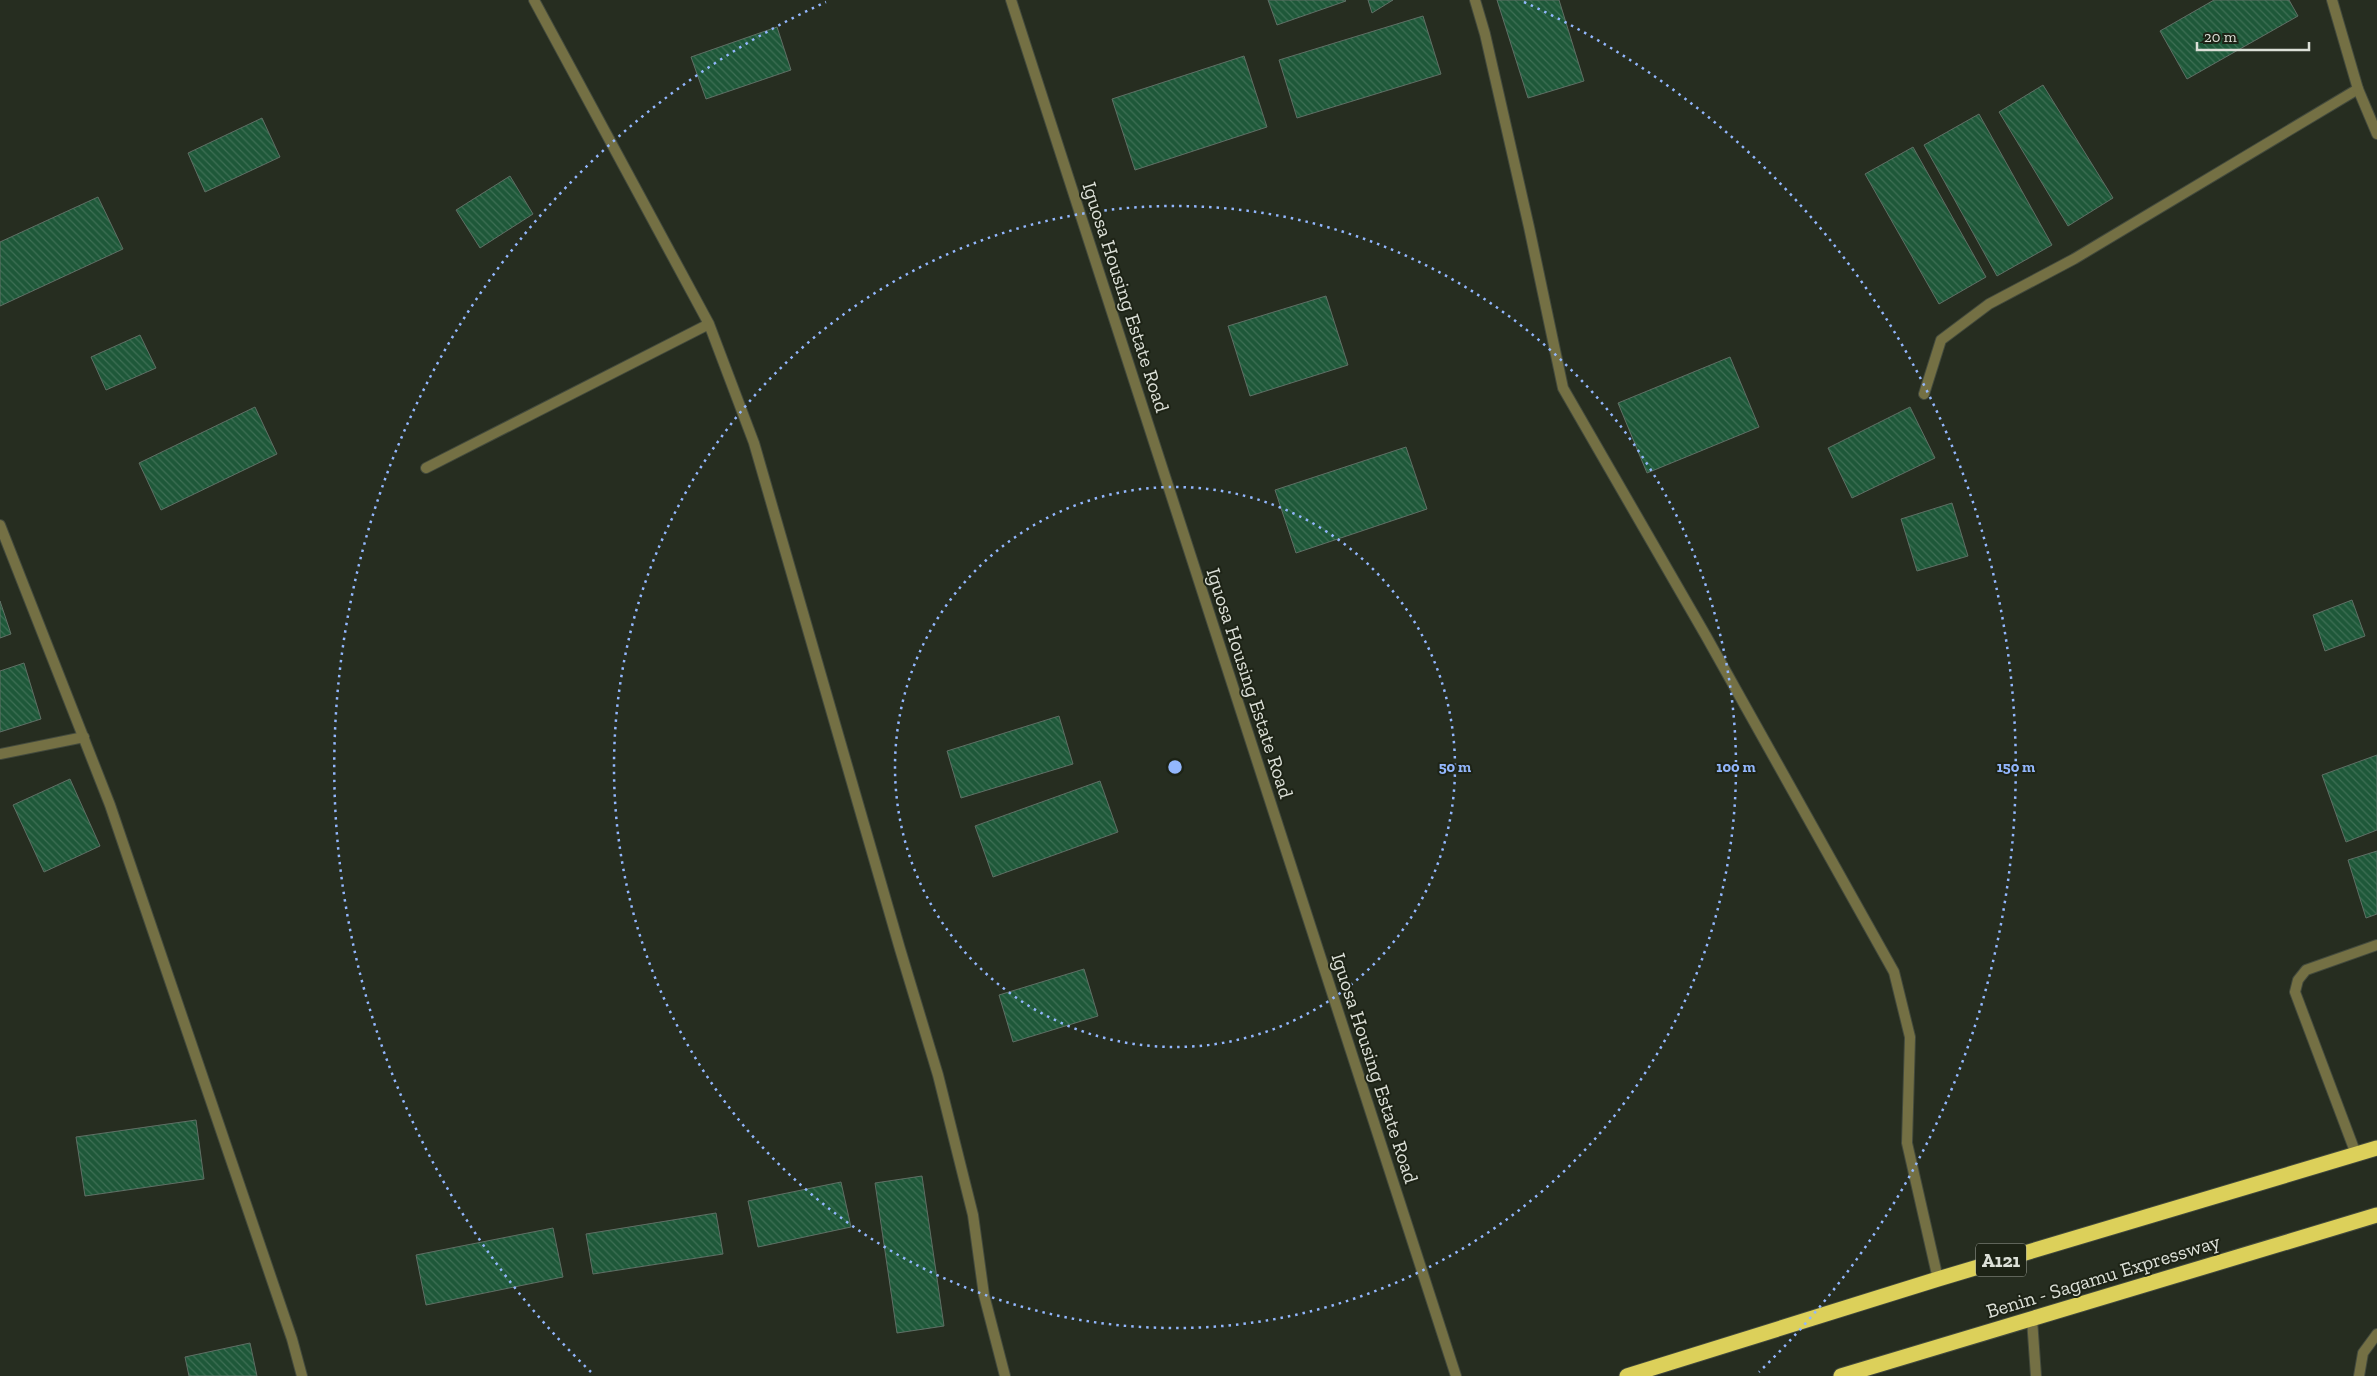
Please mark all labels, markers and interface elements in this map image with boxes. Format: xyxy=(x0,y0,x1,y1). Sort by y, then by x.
scale bar xyxy=(2197,20,2310,52)
text: 20 m xyxy=(2204,28,2237,46)
street label: Iguosa Housing Estate Road xyxy=(1077,179,1175,415)
street label: Iguosa Housing Estate Road xyxy=(1201,565,1299,801)
centre of rings xyxy=(1166,758,1184,776)
text: 50 m xyxy=(1439,758,1471,776)
text: 100 m xyxy=(1716,758,1756,776)
text: 150 m xyxy=(1997,758,2035,776)
street label: Iguosa Housing Estate Road xyxy=(1326,950,1424,1186)
street label: Benin - Sagamu Expressway xyxy=(1983,1229,2224,1323)
road number: A121 xyxy=(1976,1244,2026,1276)

